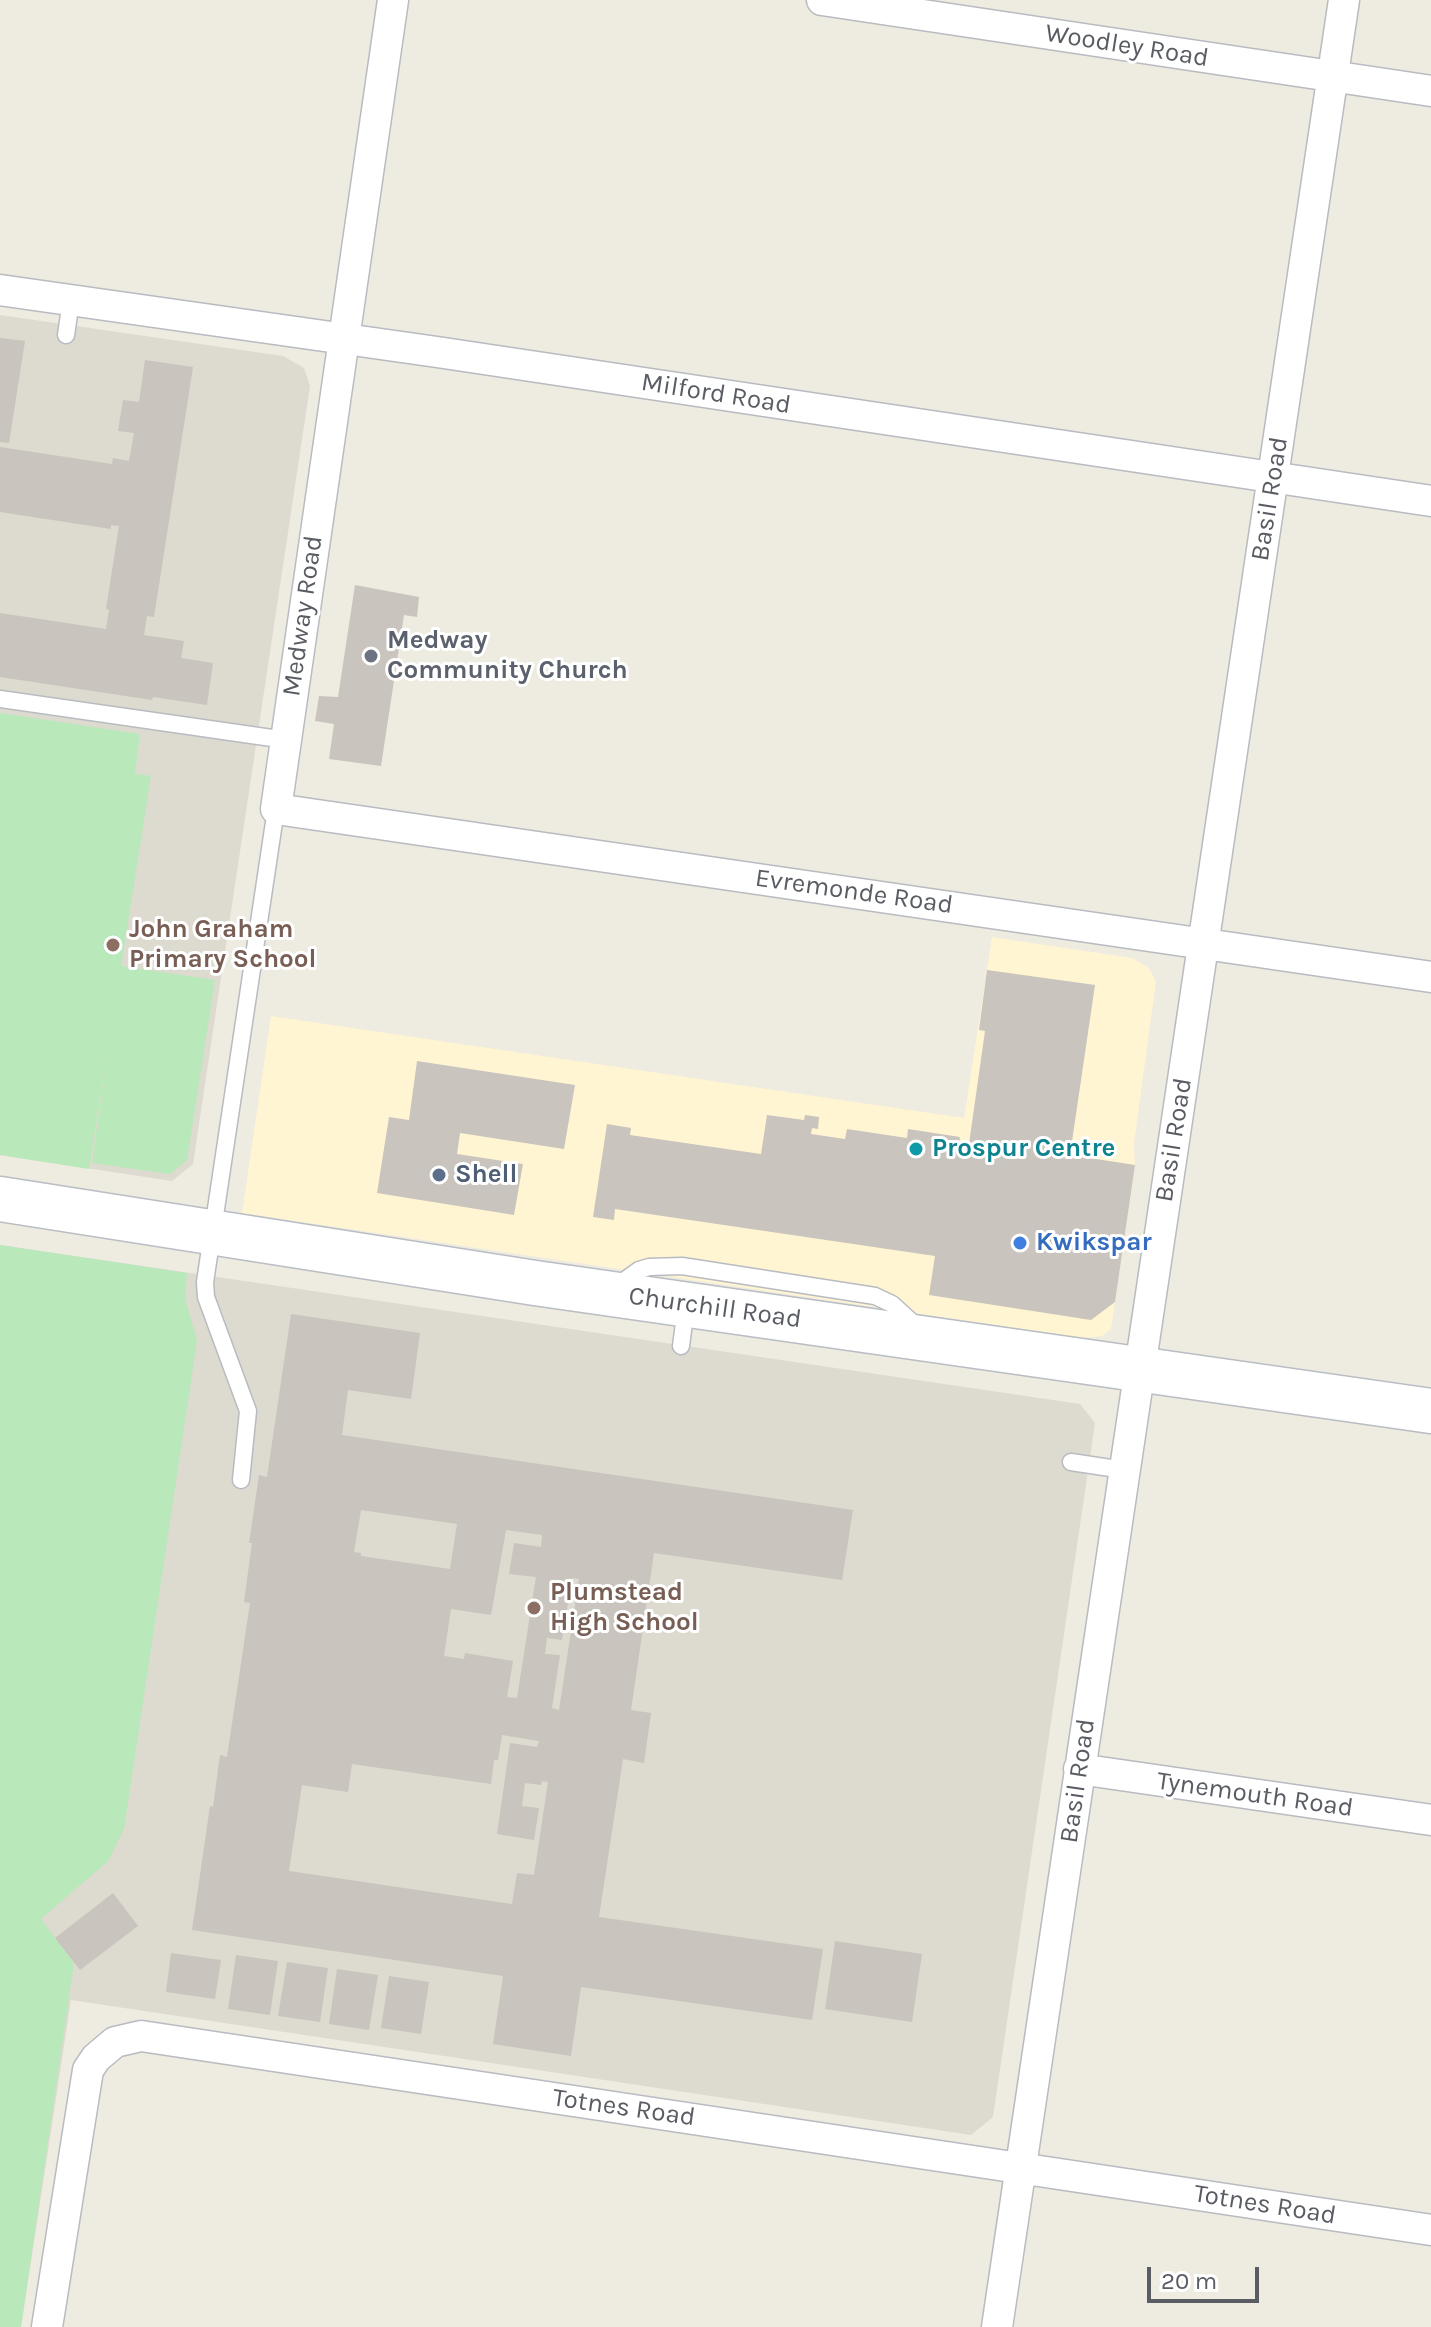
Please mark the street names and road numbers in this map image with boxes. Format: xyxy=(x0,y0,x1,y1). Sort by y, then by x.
street label: Woodley Road xyxy=(1043,18,1211,74)
street label: Milford Road xyxy=(639,367,793,421)
street label: Basil Road xyxy=(1245,435,1295,563)
street label: Medway Road xyxy=(276,534,330,698)
street label: Evremonde Road xyxy=(753,863,955,921)
street label: Basil Road xyxy=(1149,1076,1199,1204)
street label: Churchill Road xyxy=(627,1280,803,1336)
street label: Basil Road xyxy=(1054,1717,1102,1845)
street label: Tynemouth Road xyxy=(1155,1766,1355,1824)
street label: Totnes Road xyxy=(551,2083,697,2133)
street label: Totnes Road xyxy=(1192,2178,1338,2232)

